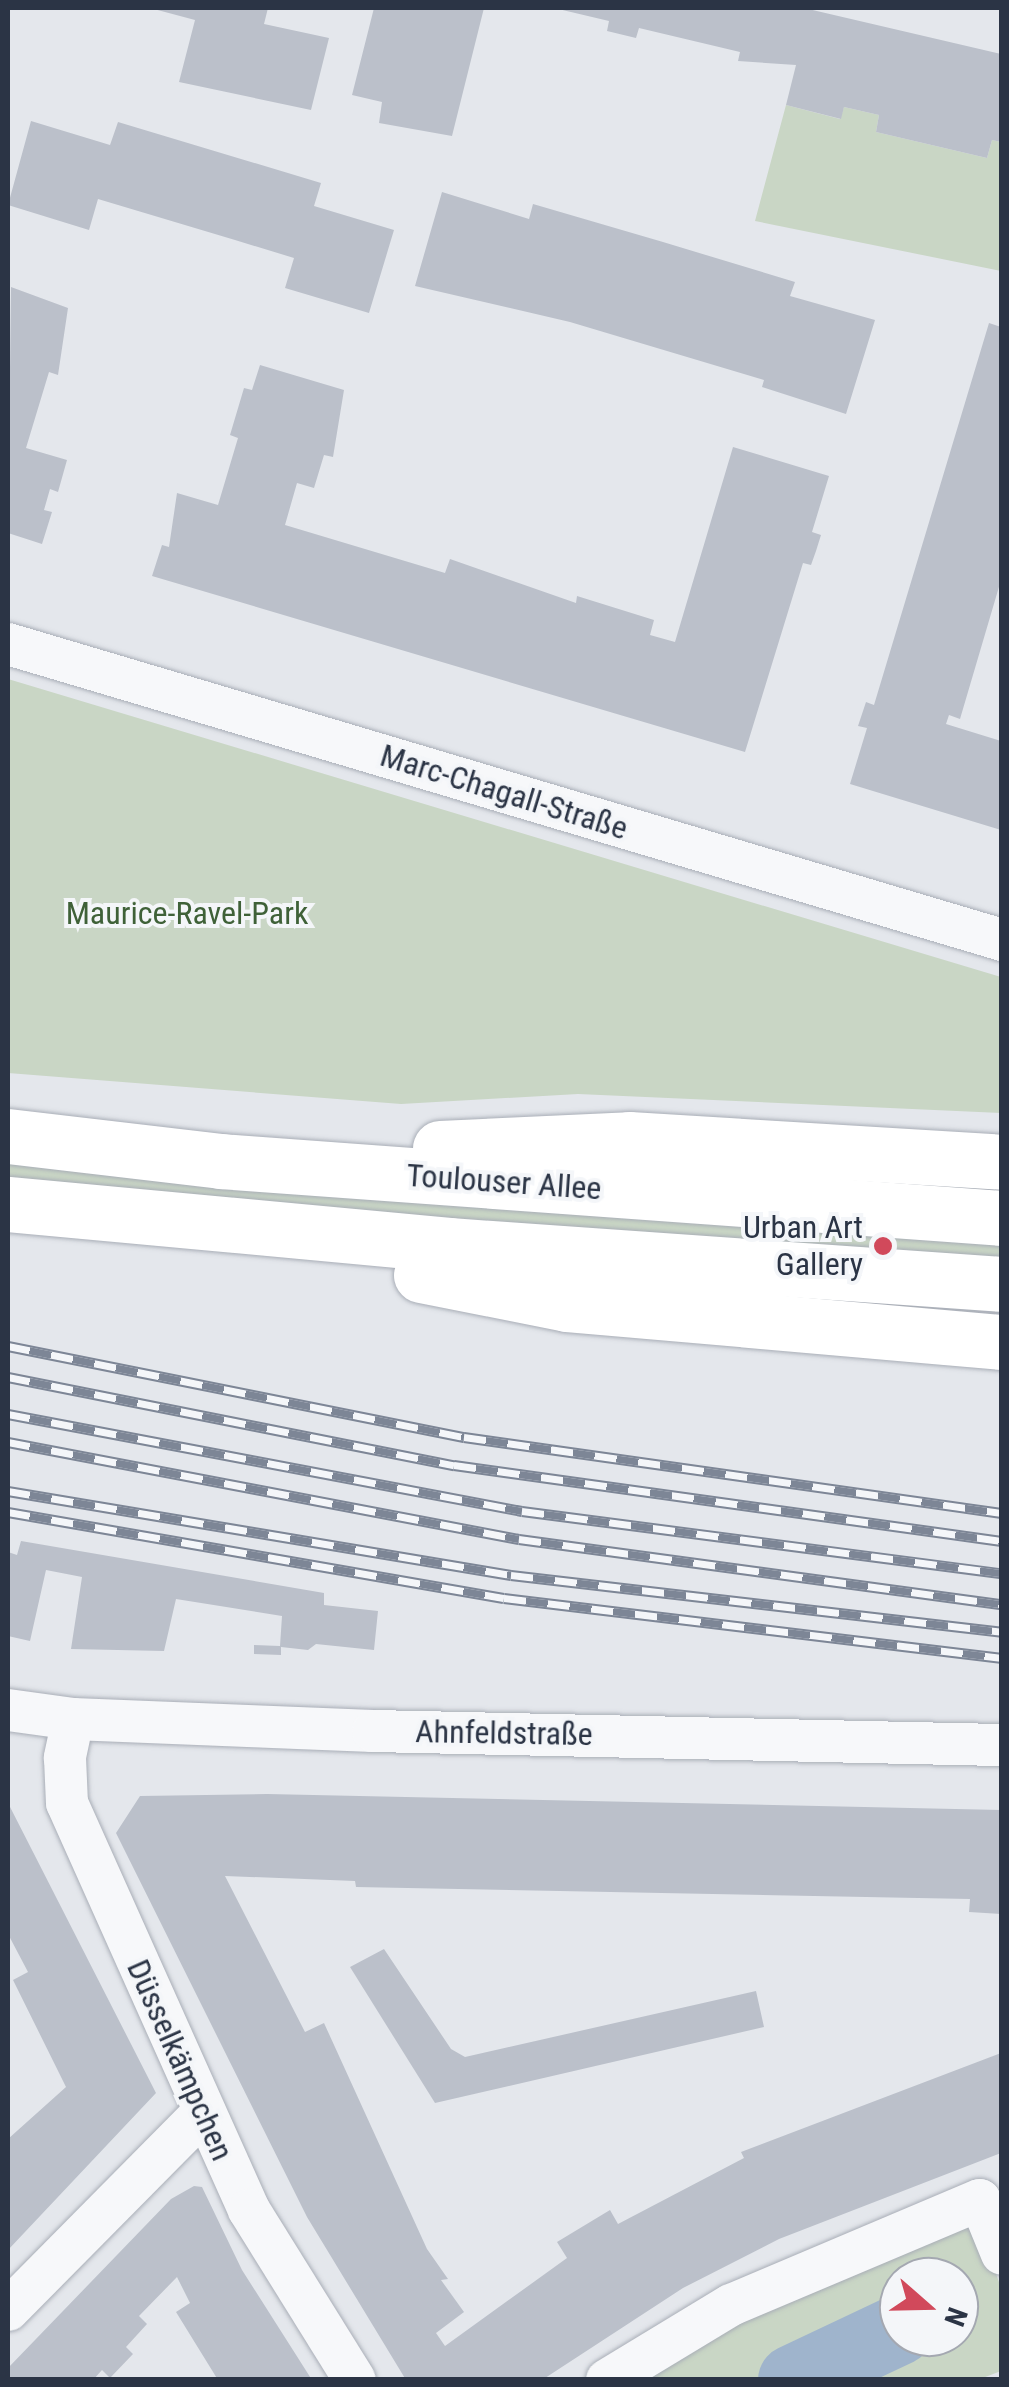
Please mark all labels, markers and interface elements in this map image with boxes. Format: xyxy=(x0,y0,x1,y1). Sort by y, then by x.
street label: Marc-Chagall-Straße xyxy=(376,736,632,848)
park label: Maurice-Ravel-Park xyxy=(66,894,308,932)
street label: Toulouser Allee xyxy=(405,1156,603,1208)
place label: Urban Art Gallery xyxy=(743,1209,863,1284)
marker: Urban Art Gallery xyxy=(872,1235,894,1257)
street label: Ahnfeldstraße xyxy=(415,1712,593,1754)
street label: Düsselkämpchen xyxy=(119,1954,241,2166)
north arrow xyxy=(879,2257,979,2357)
text: N xyxy=(937,2303,974,2330)

